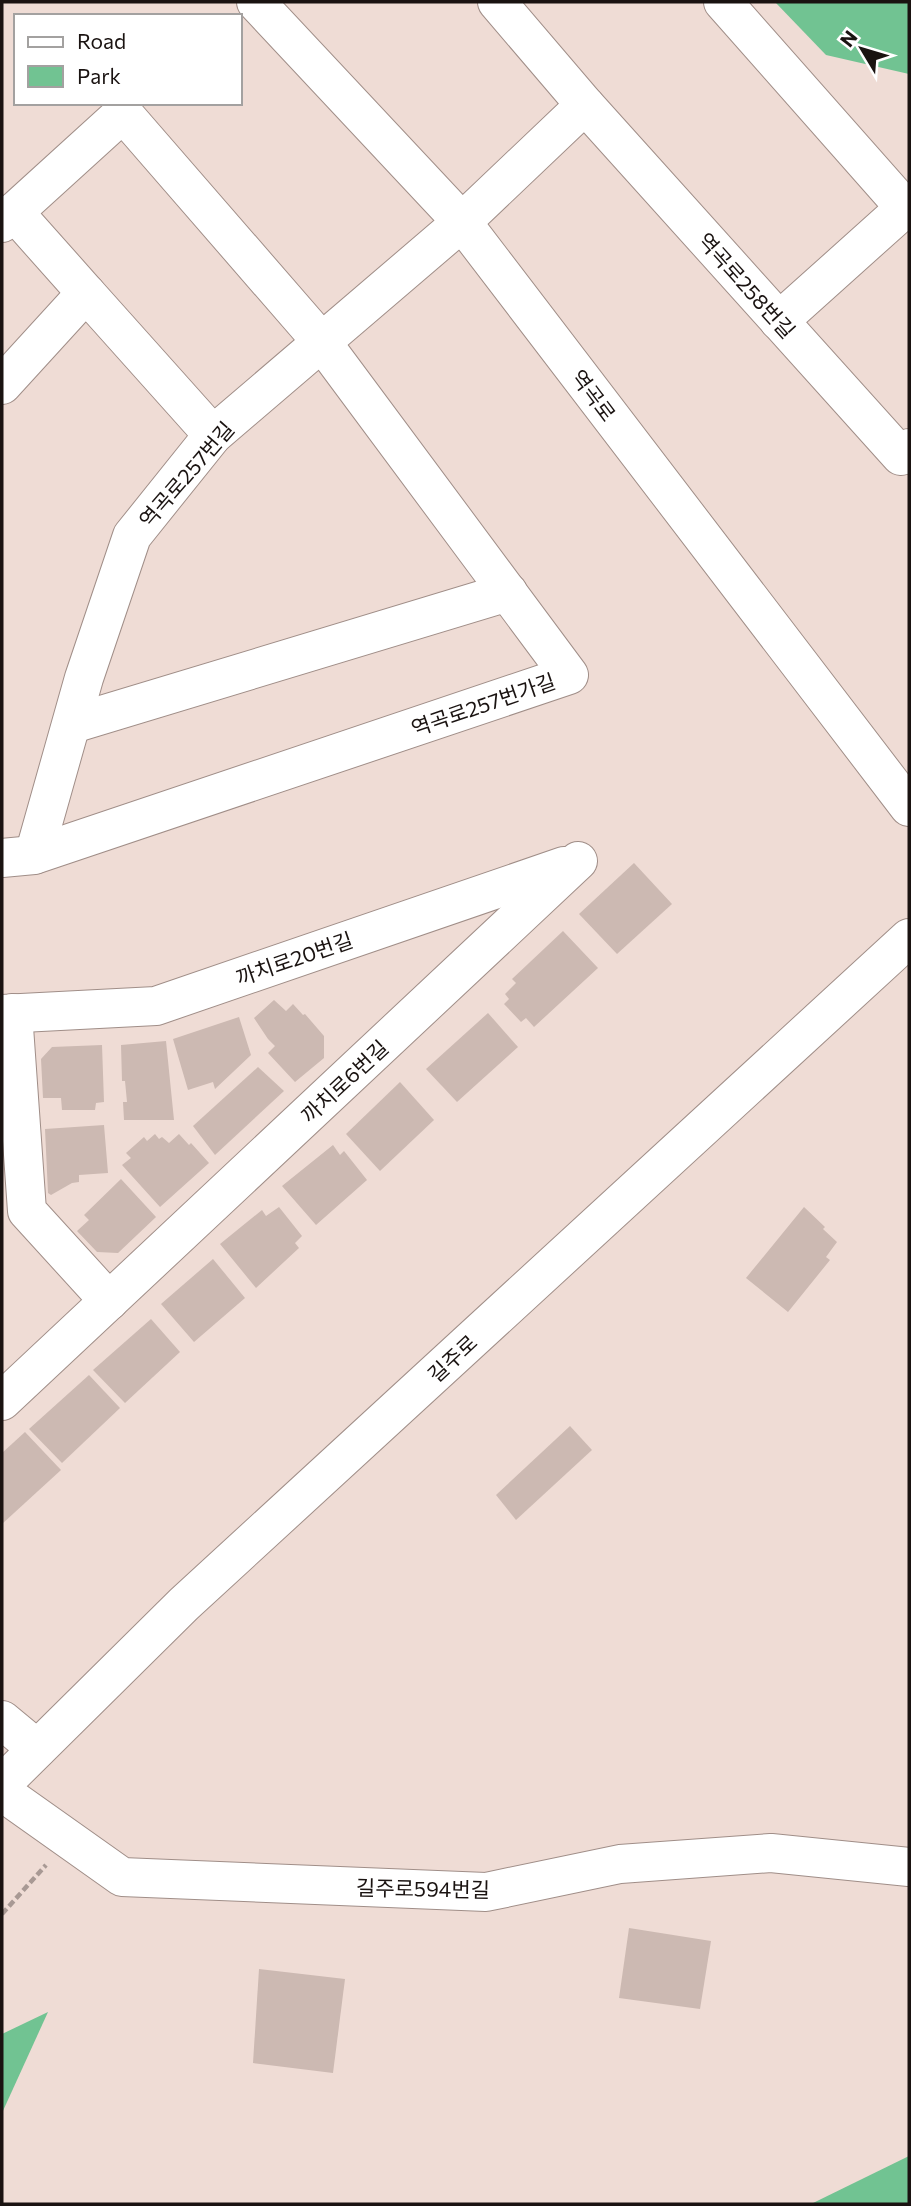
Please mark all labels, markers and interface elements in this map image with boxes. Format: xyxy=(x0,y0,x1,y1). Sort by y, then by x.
legend xyxy=(14,14,242,105)
north arrow xyxy=(827,14,897,84)
text: N xyxy=(835,26,862,51)
text: Road xyxy=(77,28,126,53)
text: Park xyxy=(77,63,121,88)
street label: 역곡로258번길 xyxy=(693,227,801,343)
street label: 역곡로 xyxy=(567,364,621,426)
street label: 역곡로257번길 xyxy=(133,416,239,532)
street label: 역곡로257번가길 xyxy=(408,668,558,740)
street label: 까치로20번길 xyxy=(232,926,356,990)
street label: 까치로6번길 xyxy=(295,1035,393,1127)
street label: 길주로 xyxy=(422,1329,482,1387)
street label: 길주로594번길 xyxy=(356,1874,490,1902)

